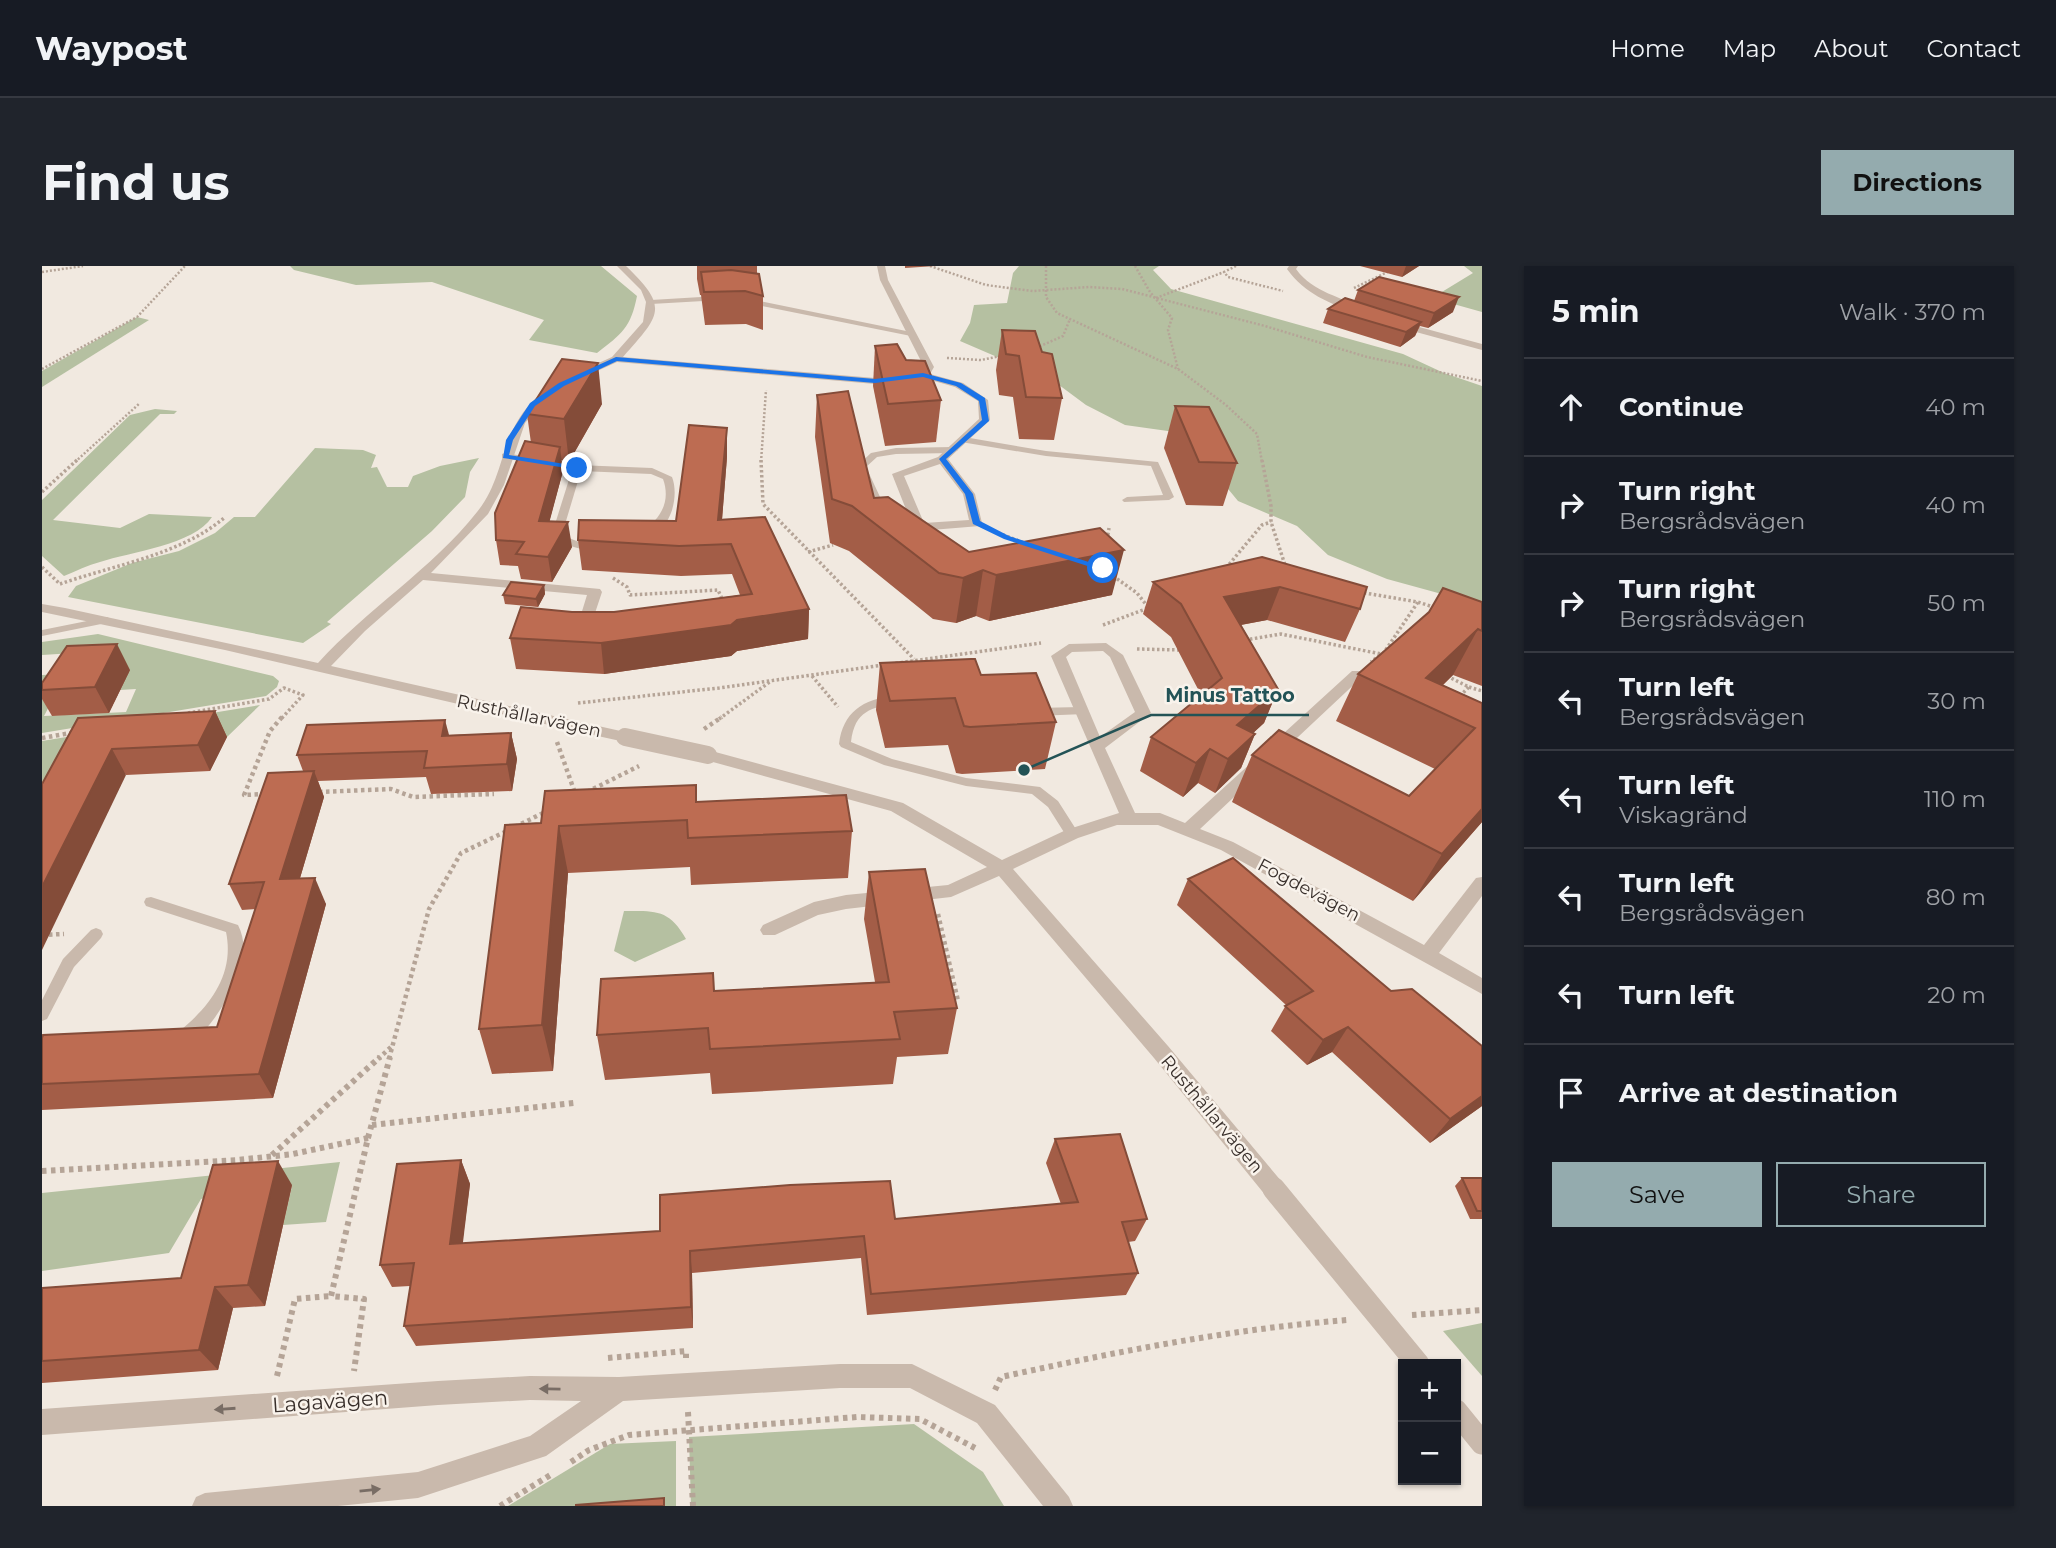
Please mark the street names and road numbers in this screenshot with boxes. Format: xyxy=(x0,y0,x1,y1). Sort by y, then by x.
street label: Rusthållarvägen xyxy=(455,690,603,742)
street label: Fogdevägen xyxy=(1254,854,1364,926)
street label: Rusthållarvägen xyxy=(1156,1051,1268,1177)
street label: Lagavägen xyxy=(271,1384,389,1418)

